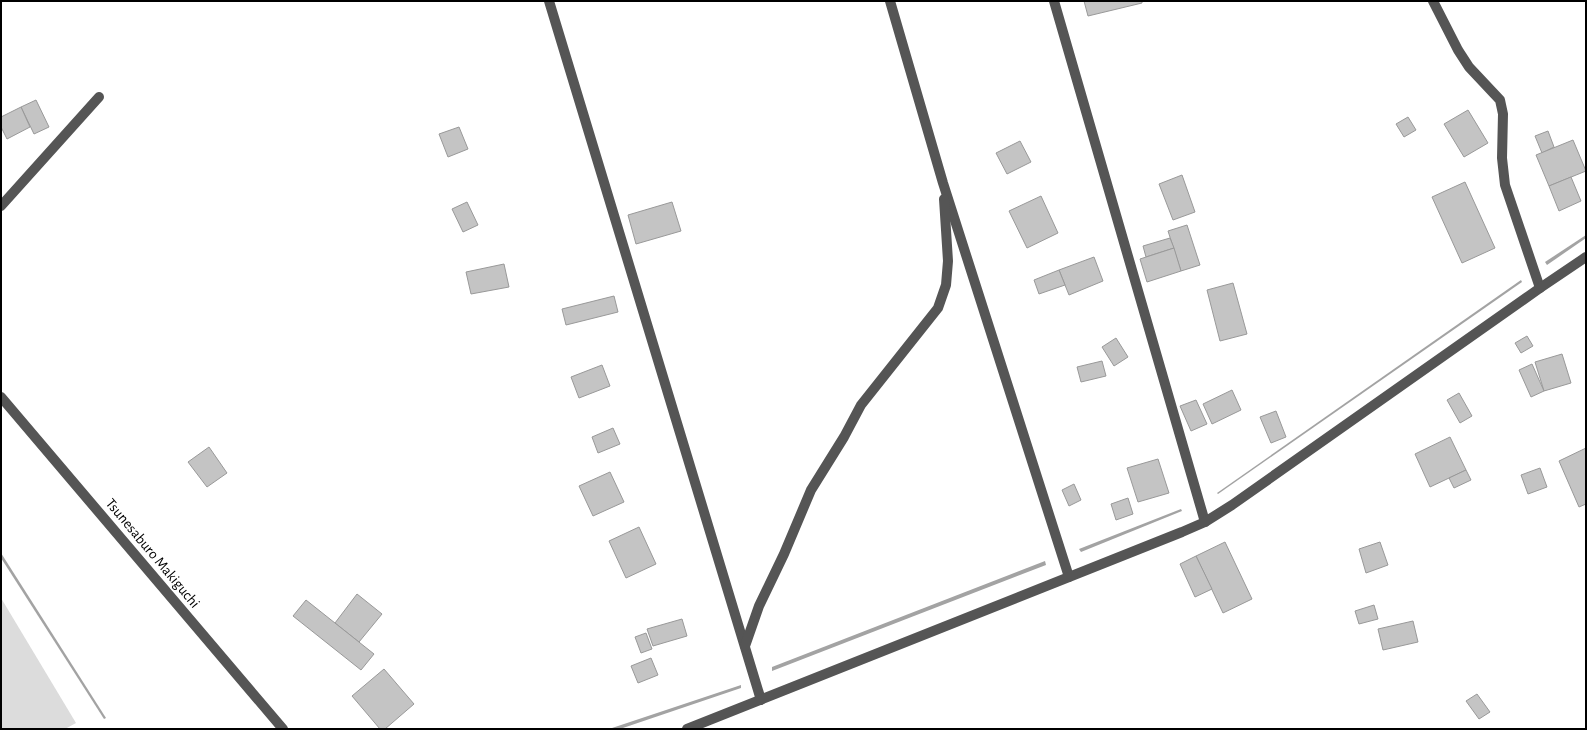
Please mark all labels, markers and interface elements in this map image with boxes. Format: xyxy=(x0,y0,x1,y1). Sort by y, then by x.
street label: Tsunesaburo Makiguchi xyxy=(103,496,203,611)

